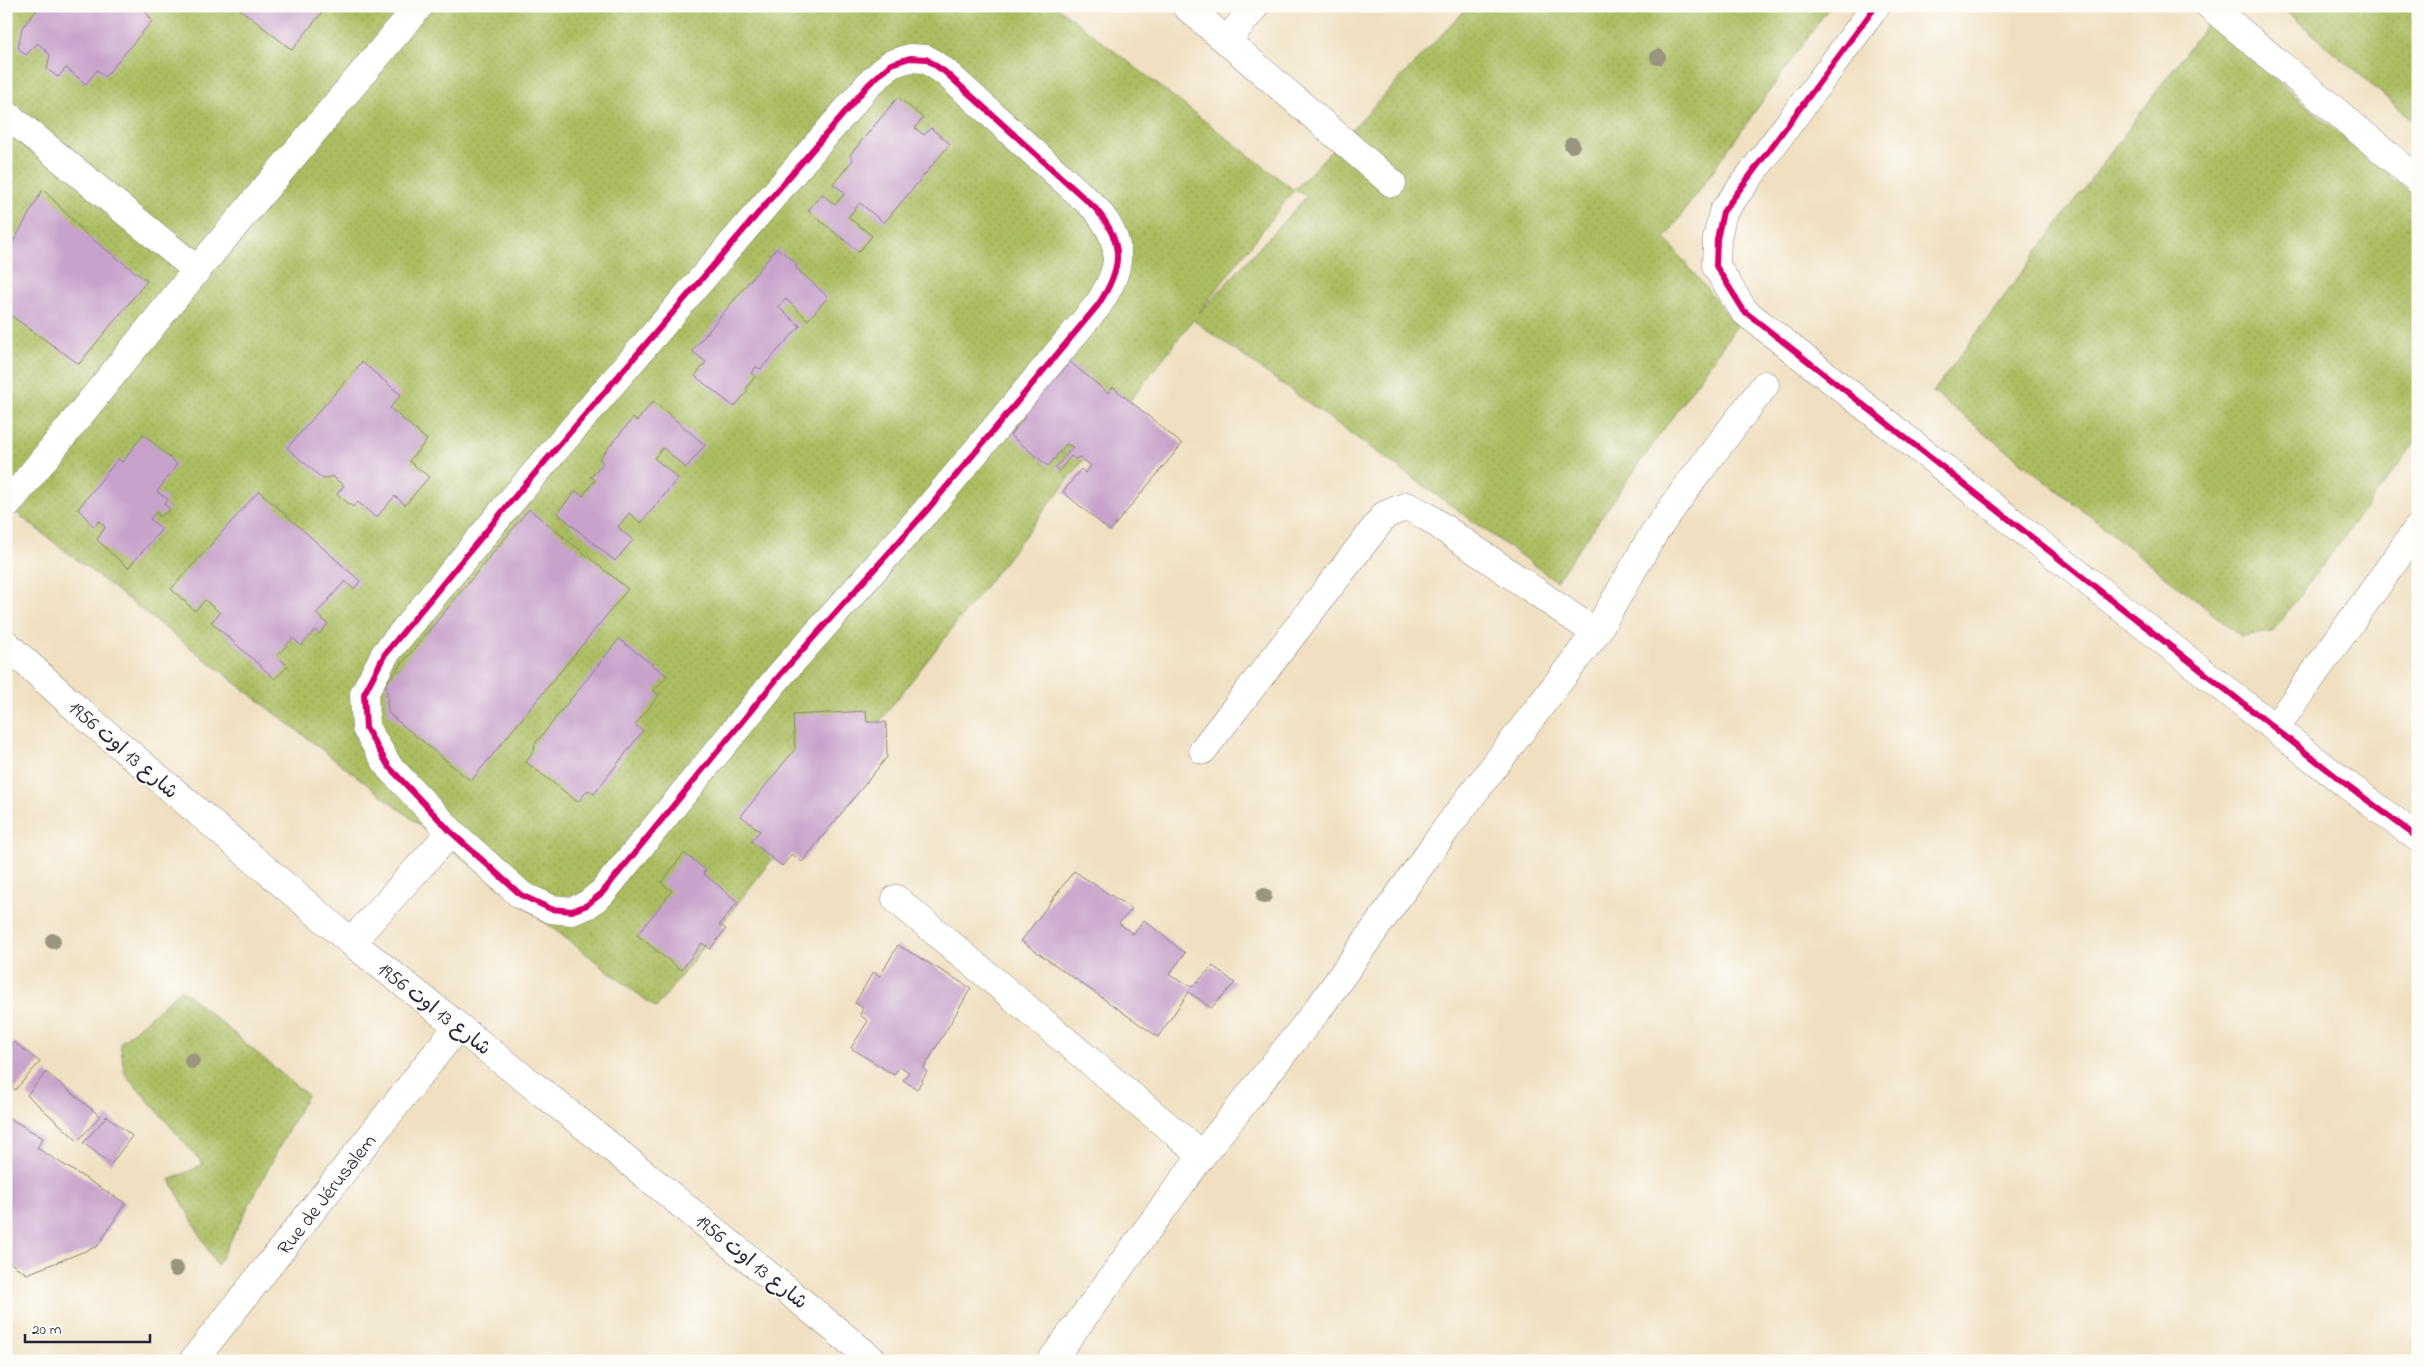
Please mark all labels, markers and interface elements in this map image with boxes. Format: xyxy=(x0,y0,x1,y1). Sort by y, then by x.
street label: شارع 13 اوت 1956 xyxy=(61,695,184,807)
street label: شارع 13 اوت 1956 xyxy=(370,956,496,1064)
street label: Rue de Jérusalem xyxy=(271,1129,385,1262)
street label: شارع 13 اوت 1956 xyxy=(688,1208,813,1317)
scale bar xyxy=(25,1312,150,1344)
text: 20 m xyxy=(32,1319,62,1341)

